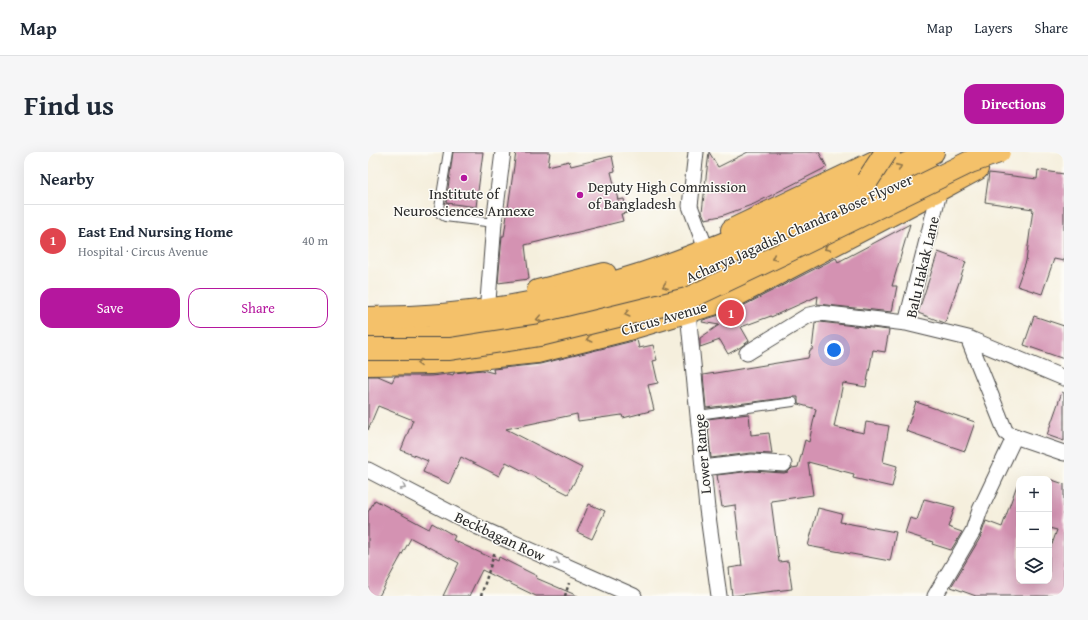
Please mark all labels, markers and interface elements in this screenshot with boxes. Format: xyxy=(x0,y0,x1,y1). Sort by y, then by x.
text: Map xyxy=(20,14,57,42)
text: Map xyxy=(927,18,953,38)
text: Layers xyxy=(975,18,1013,38)
text: Share xyxy=(1035,18,1068,38)
text: Find us xyxy=(24,84,114,125)
button: Directions xyxy=(964,84,1064,124)
one-way arrow xyxy=(895,164,902,172)
text: Nearby xyxy=(40,166,94,191)
street label: Acharya Jagadish Chandra Bose Flyover xyxy=(682,168,916,288)
marker: Institute of Neurosciences Annexe xyxy=(459,173,469,183)
place label: Deputy High Commission of Bangladesh xyxy=(588,176,747,214)
place label: Institute of Neurosciences Annexe xyxy=(394,183,535,221)
marker: Deputy High Commission of Bangladesh xyxy=(575,190,585,200)
street label: Balu Hakak Lane xyxy=(900,214,944,320)
text: East End Nursing Home xyxy=(78,221,233,242)
text: 1 xyxy=(50,231,56,250)
text: 40 m xyxy=(302,231,328,250)
text: Hospital · Circus Avenue xyxy=(78,242,208,261)
one-way arrow xyxy=(824,243,831,251)
one-way arrow xyxy=(770,253,778,261)
one-way arrow xyxy=(661,282,668,290)
button: Save xyxy=(40,288,180,328)
button: Share xyxy=(188,288,328,328)
street label: Circus Avenue xyxy=(619,296,709,340)
pin: 1 xyxy=(718,298,744,328)
one-way arrow xyxy=(623,309,630,317)
one-way arrow xyxy=(536,314,542,322)
one-way arrow xyxy=(586,334,593,343)
your location xyxy=(824,340,844,360)
one-way arrow xyxy=(416,359,422,367)
street label: Lower Range xyxy=(688,413,716,495)
map controls xyxy=(1016,476,1052,584)
button: + xyxy=(1016,476,1052,512)
one-way arrow xyxy=(399,483,406,490)
street label: Beckbagan Row xyxy=(451,506,549,566)
button: − xyxy=(1016,512,1052,548)
button: layers xyxy=(1016,548,1052,584)
one-way arrow xyxy=(553,557,561,565)

